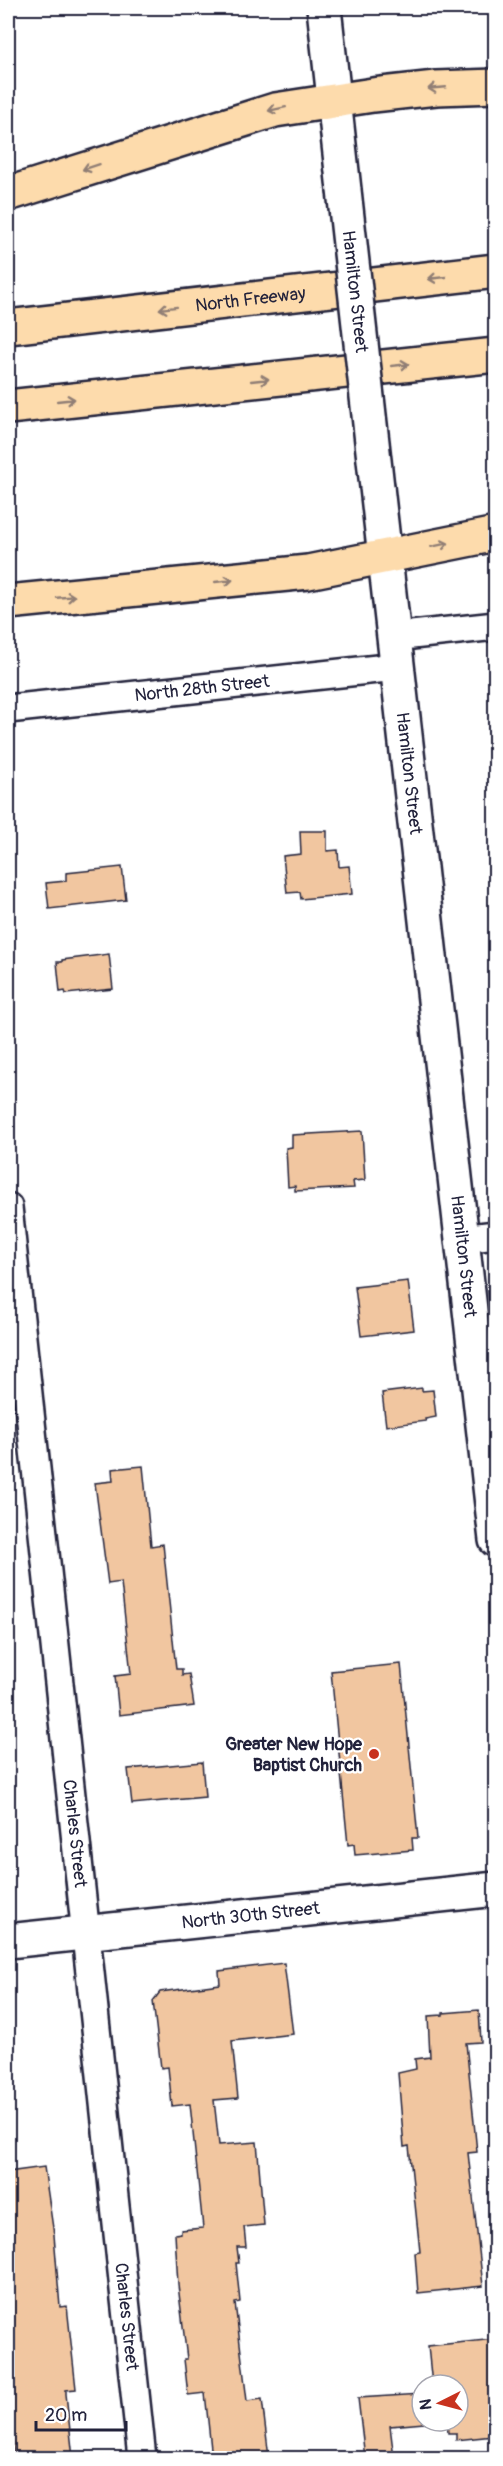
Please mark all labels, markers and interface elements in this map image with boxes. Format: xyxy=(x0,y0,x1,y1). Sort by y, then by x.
one-way arrow xyxy=(428,83,448,94)
one-way arrow xyxy=(268,104,287,116)
one-way arrow xyxy=(82,163,101,174)
street label: Hamilton Street xyxy=(337,229,373,355)
one-way arrow xyxy=(428,273,448,284)
street label: North Freeway xyxy=(194,282,307,317)
one-way arrow xyxy=(159,303,179,314)
one-way arrow xyxy=(389,359,409,370)
one-way arrow xyxy=(249,374,269,385)
one-way arrow xyxy=(55,394,75,405)
one-way arrow xyxy=(429,539,449,550)
one-way arrow xyxy=(214,576,234,587)
one-way arrow xyxy=(55,591,75,602)
street label: North 28th Street xyxy=(133,670,271,707)
street label: Hamilton Street xyxy=(391,711,427,836)
street label: Hamilton Street xyxy=(445,1194,482,1319)
place label: Greater New Hope Baptist Church xyxy=(225,1733,363,1777)
marker: Greater New Hope Baptist Church xyxy=(367,1747,381,1761)
street label: Charles Street xyxy=(57,1778,92,1889)
street label: North 30th Street xyxy=(180,1897,322,1934)
street label: Charles Street xyxy=(109,2262,144,2373)
north arrow xyxy=(410,2373,470,2433)
scale bar xyxy=(36,2394,126,2432)
text: N xyxy=(416,2398,437,2411)
text: 20 m xyxy=(45,2404,87,2427)

